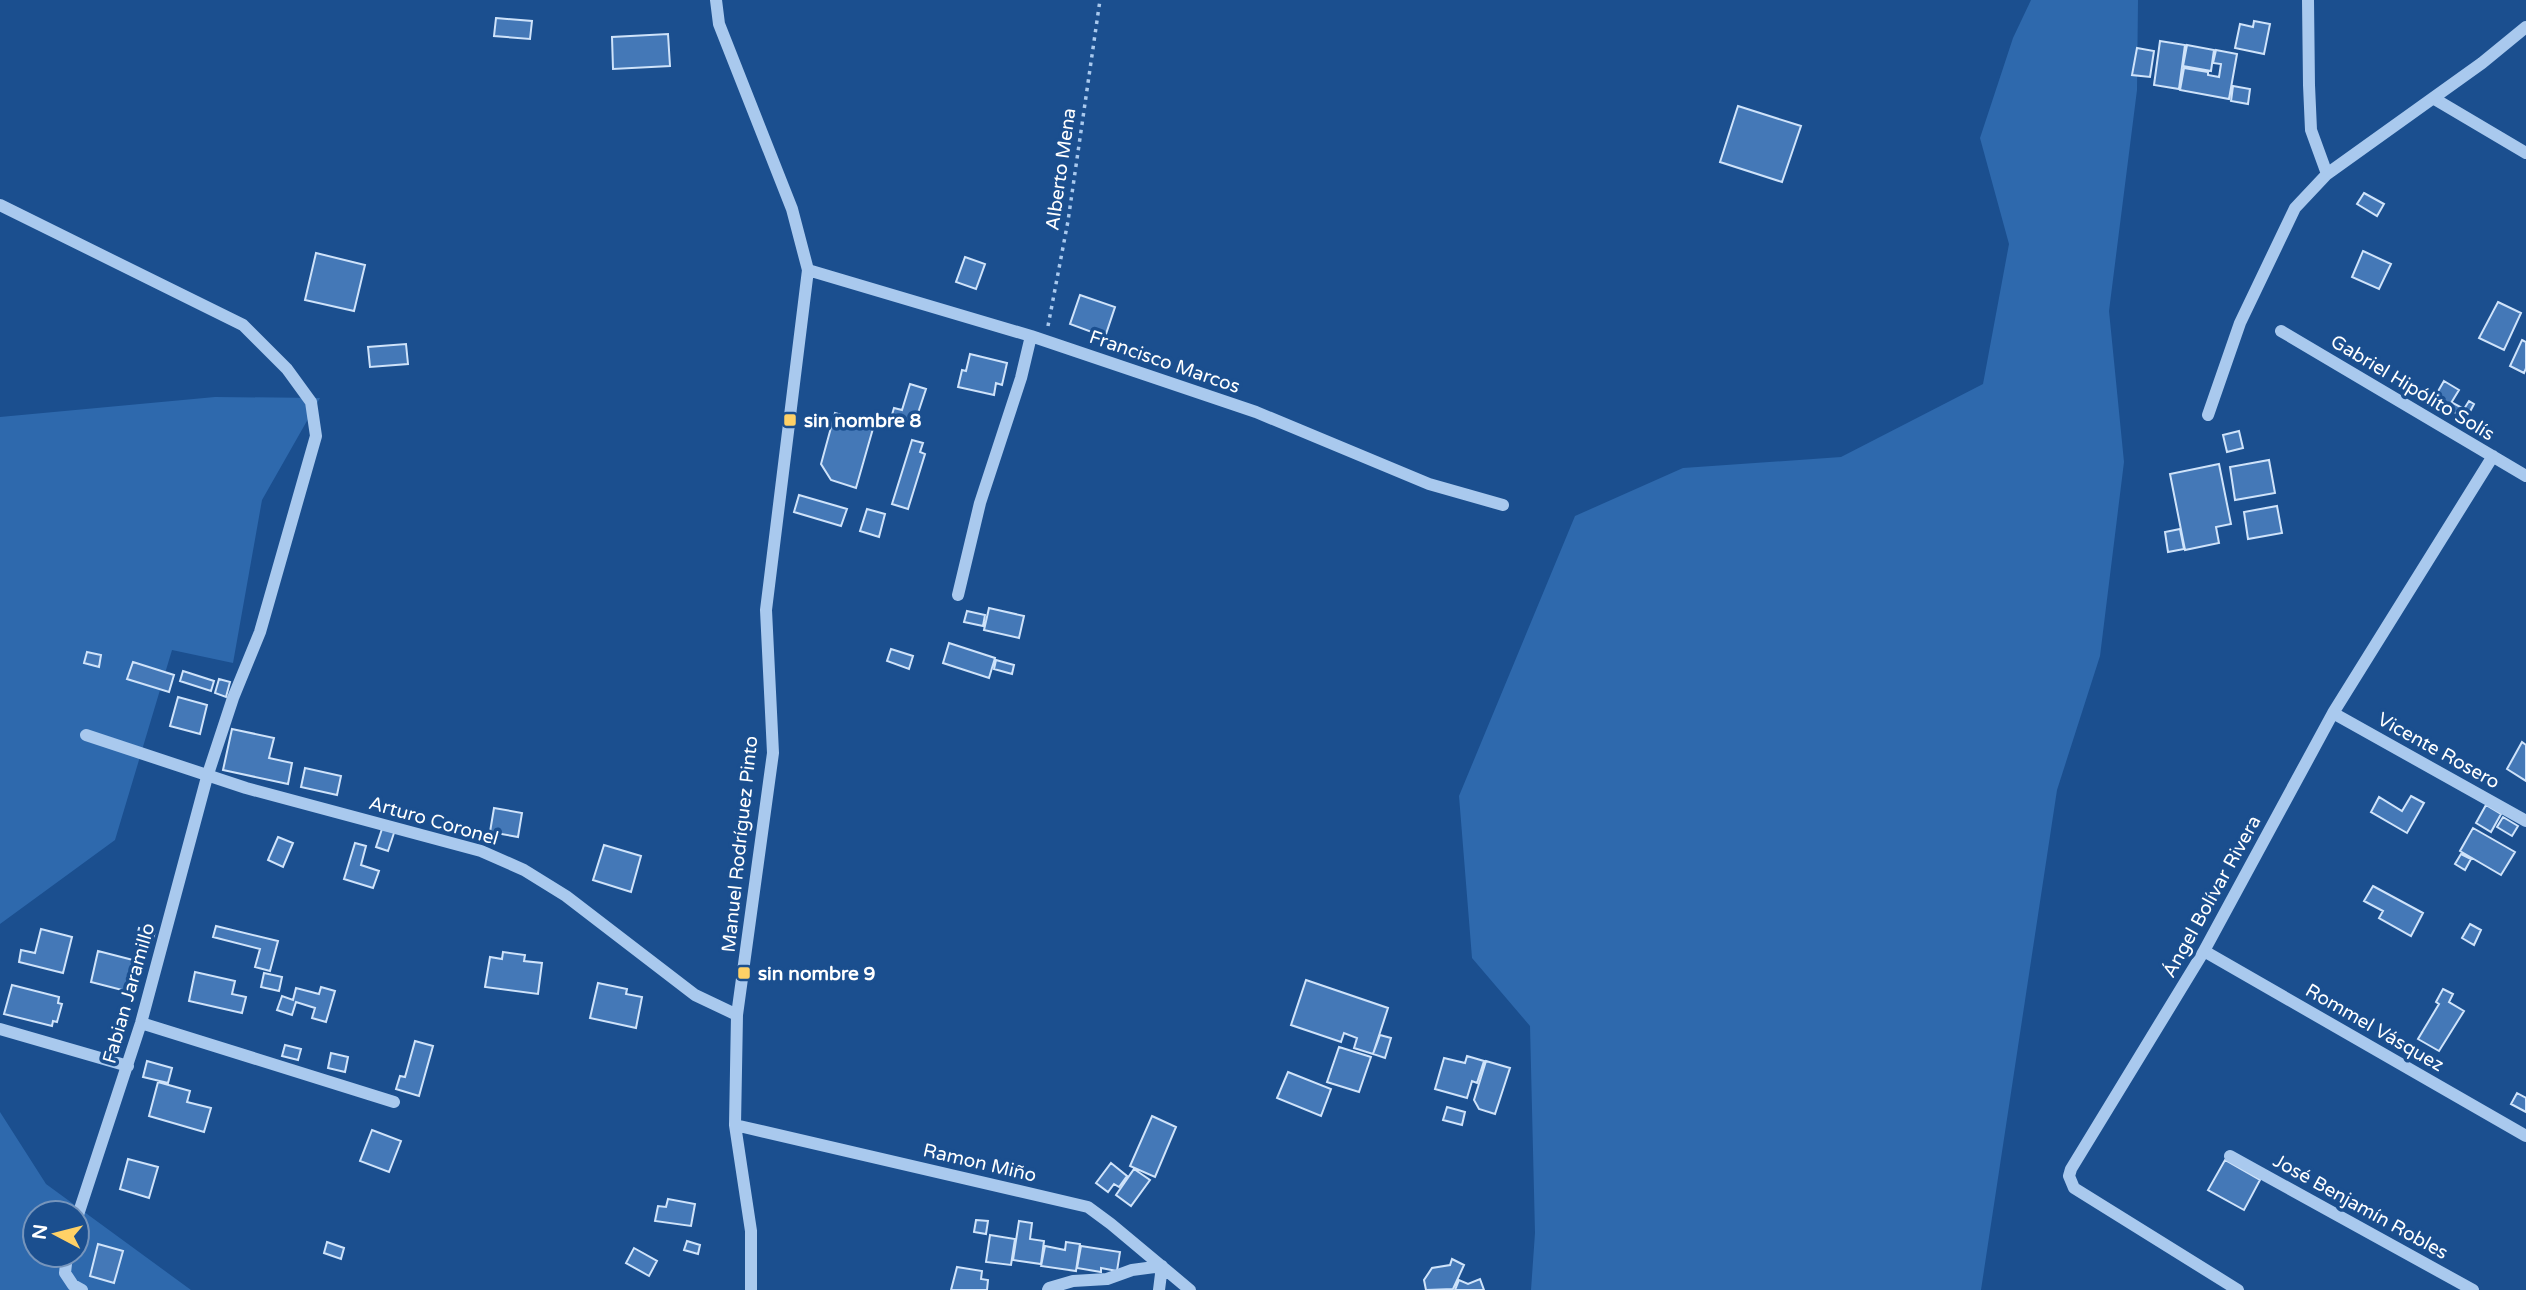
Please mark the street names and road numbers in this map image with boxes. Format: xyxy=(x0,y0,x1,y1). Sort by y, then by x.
street label: Alberto Mena xyxy=(1042,106,1080,232)
street label: Francisco Marcos xyxy=(1086,326,1243,398)
street label: Gabriel Hipólito Solís xyxy=(2327,330,2498,445)
street label: Vicente Rosero xyxy=(2374,708,2503,794)
street label: Manuel Rodríguez Pinto xyxy=(718,735,762,954)
street label: Arturo Coronel xyxy=(366,792,501,850)
street label: Ángel Bolívar Rivera xyxy=(2157,811,2266,981)
street label: Fabian Jaramillo xyxy=(98,920,160,1066)
street label: Rommel Vásquez xyxy=(2301,979,2448,1076)
street label: Ramon Miño xyxy=(921,1139,1039,1187)
street label: José Benjamín Robles xyxy=(2269,1150,2452,1264)

